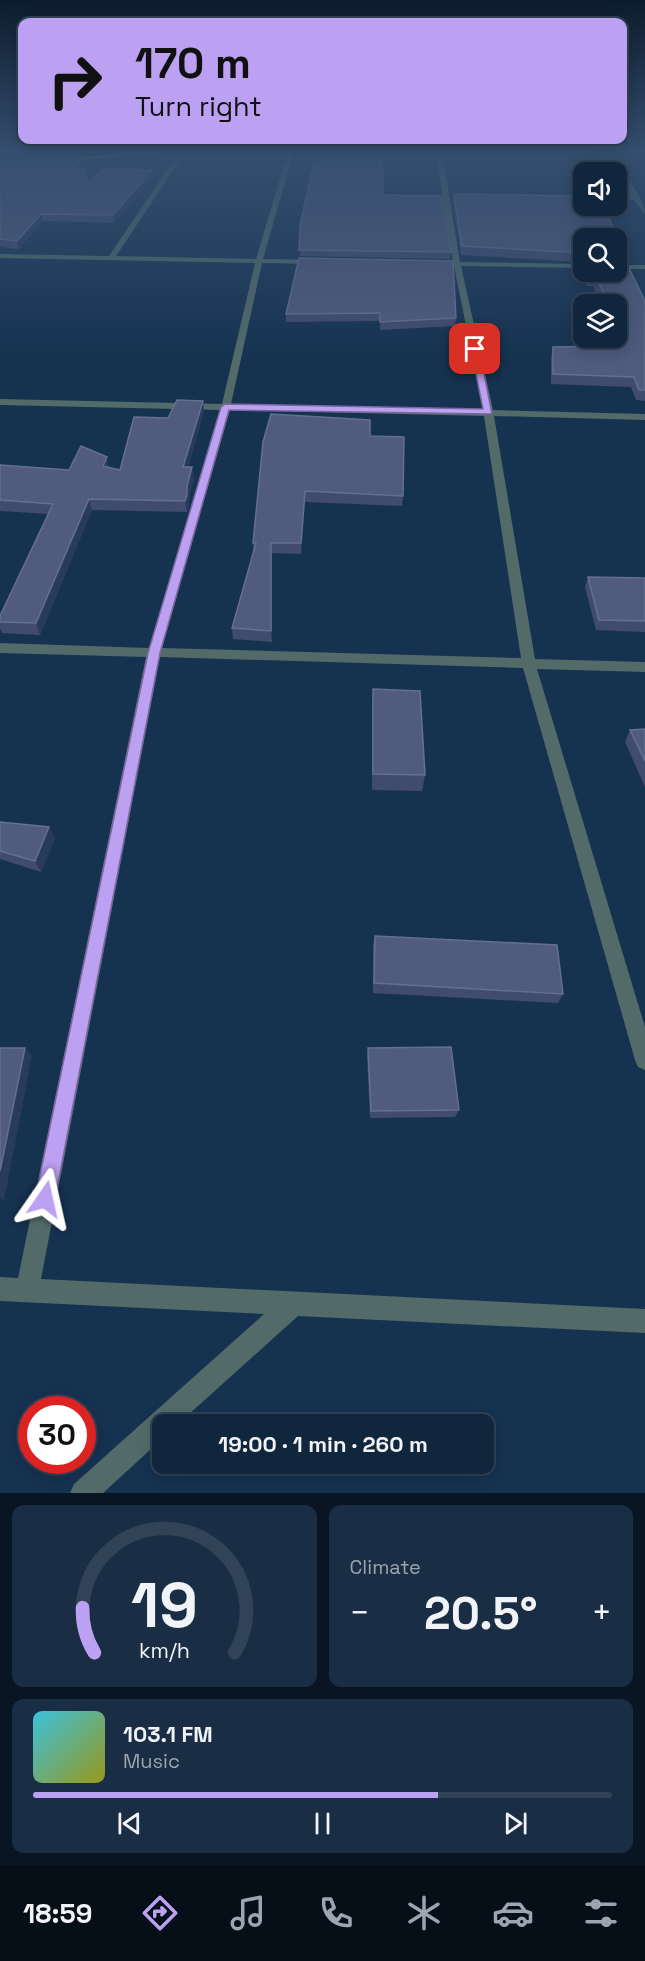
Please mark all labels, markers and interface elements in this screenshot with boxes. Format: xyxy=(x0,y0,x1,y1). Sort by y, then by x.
text: 170 m xyxy=(135,37,251,90)
icon: right xyxy=(36,42,114,120)
text: Turn right xyxy=(135,89,262,124)
map controls xyxy=(573,162,627,348)
button: sound xyxy=(573,162,627,216)
button: search xyxy=(573,228,627,282)
button: layers xyxy=(573,294,627,348)
pin xyxy=(449,323,500,374)
icon: arrive xyxy=(458,332,491,365)
position arrow xyxy=(13,1167,77,1231)
speed limit sign: 30 xyxy=(18,1396,96,1474)
text: 19:00 · 1 min · 260 m xyxy=(218,1430,428,1458)
text: Climate xyxy=(350,1554,421,1580)
text: 19 xyxy=(131,1566,198,1645)
text: 20.5° xyxy=(424,1585,538,1642)
text: − xyxy=(350,1592,370,1634)
text: + xyxy=(592,1592,612,1634)
text: km/h xyxy=(139,1637,190,1664)
text: 103.1 FM xyxy=(123,1720,213,1748)
text: Music xyxy=(123,1748,180,1774)
icon: previous xyxy=(113,1807,146,1840)
icon: pause xyxy=(306,1807,339,1840)
icon: next xyxy=(499,1807,532,1840)
icon: directions xyxy=(139,1892,181,1934)
icon: music xyxy=(227,1892,269,1934)
icon: phone xyxy=(315,1892,357,1934)
icon: climate xyxy=(403,1892,445,1934)
icon: car xyxy=(492,1892,534,1934)
icon: filters xyxy=(580,1892,622,1934)
text: 18:59 xyxy=(23,1896,92,1931)

